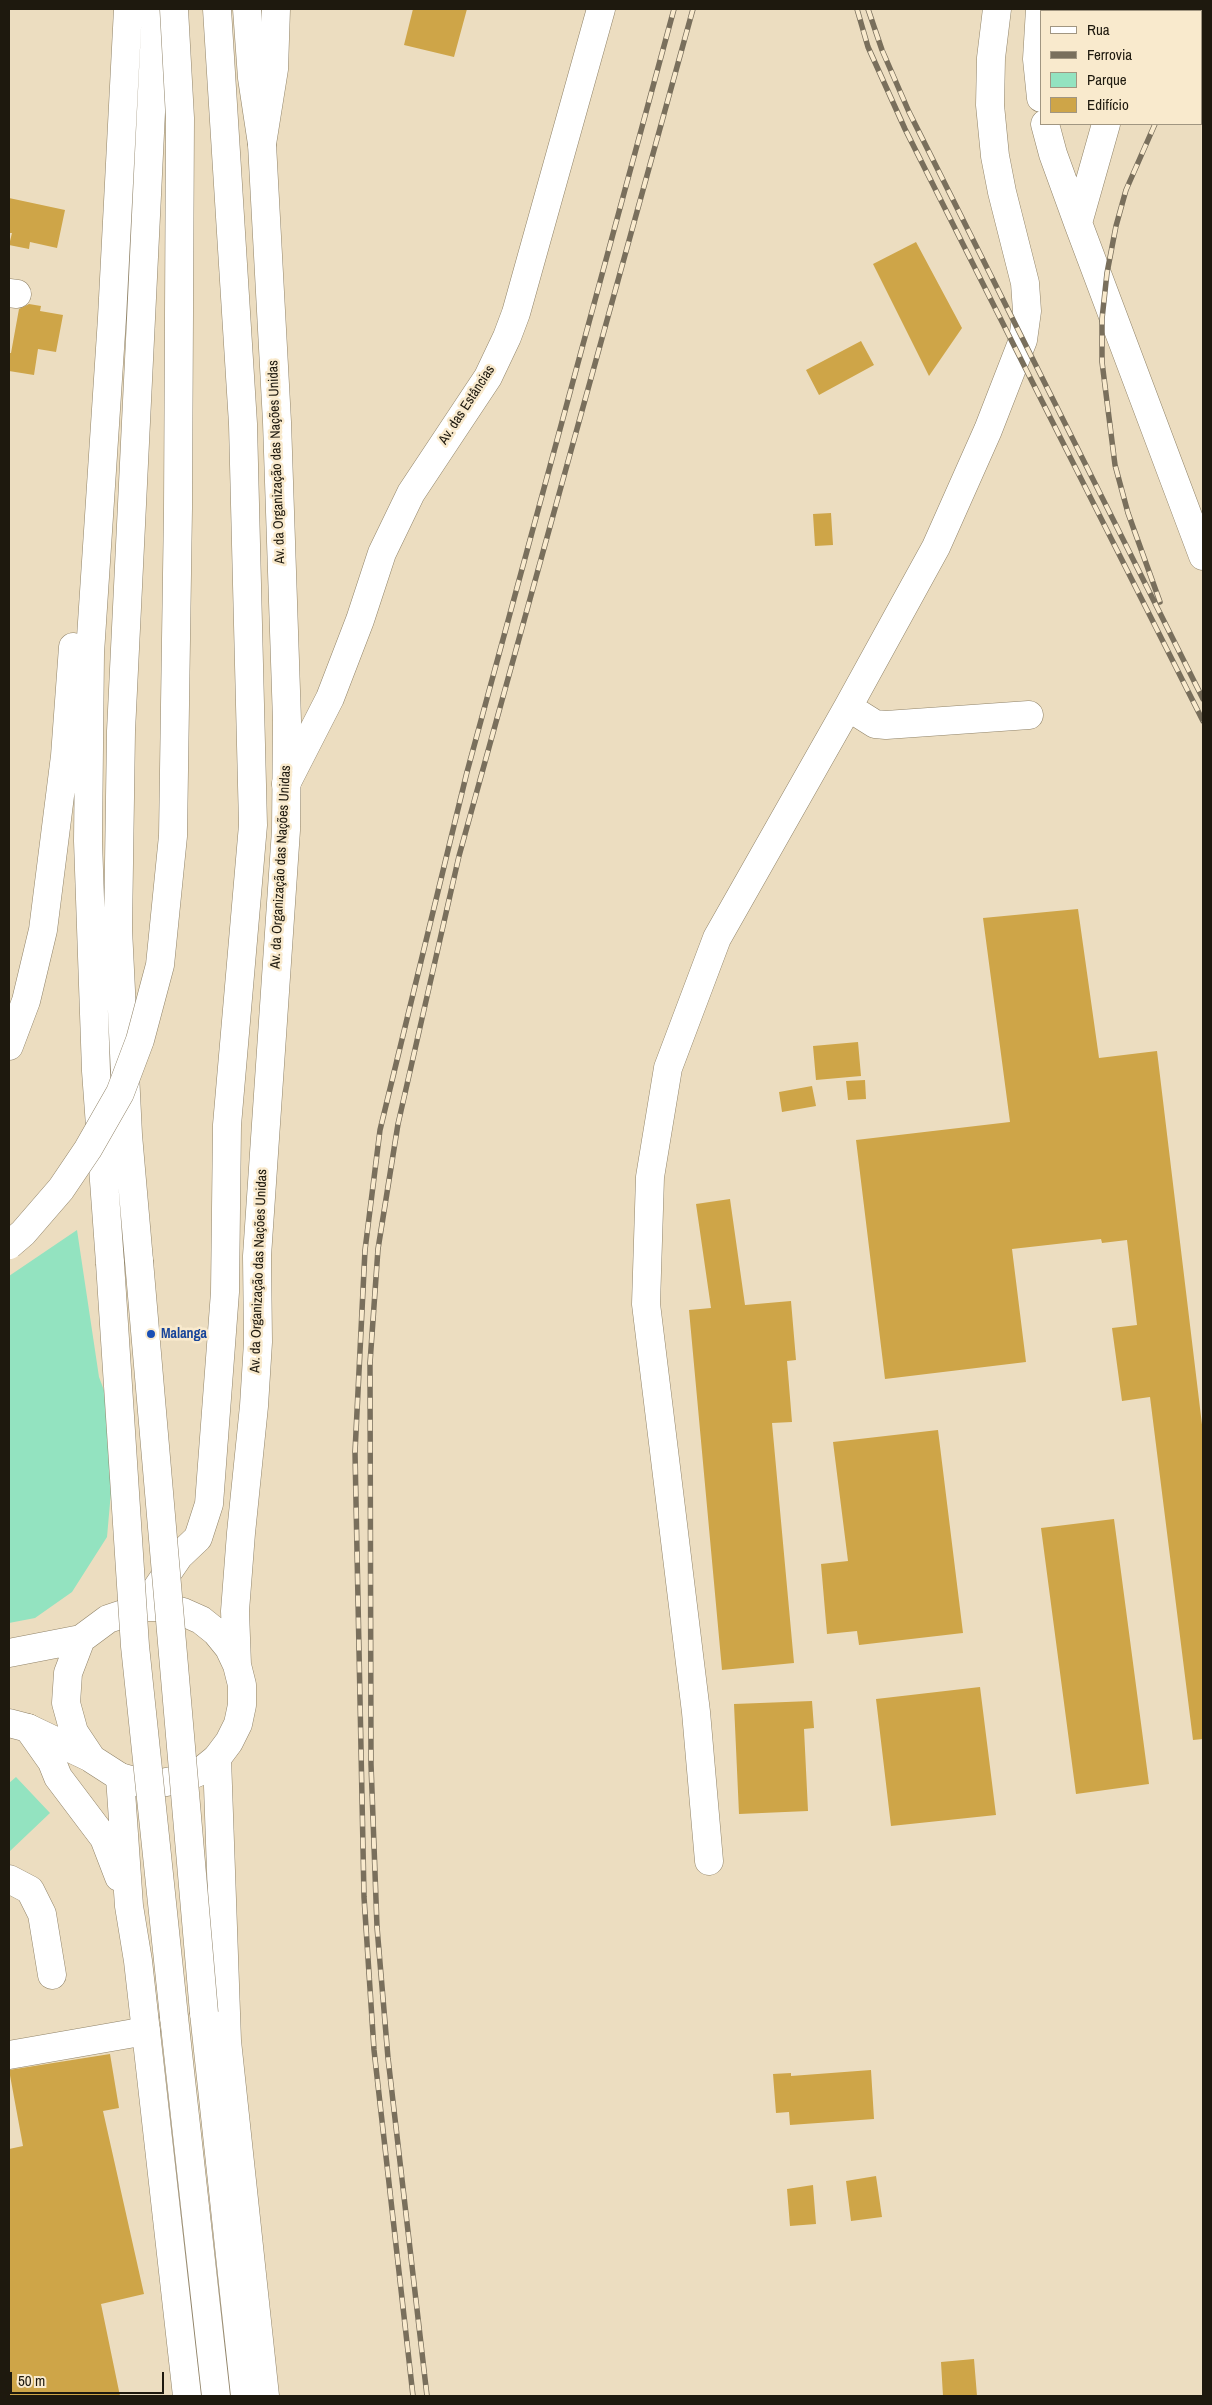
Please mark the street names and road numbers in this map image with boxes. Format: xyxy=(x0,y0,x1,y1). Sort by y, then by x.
street label: Av. da Organização das Nações Unidas xyxy=(265,360,289,564)
street label: Av. das Estâncias xyxy=(435,362,499,448)
street label: Av. da Organização das Nações Unidas xyxy=(267,765,295,969)
street label: Av. da Organização das Nações Unidas xyxy=(247,1169,271,1373)

